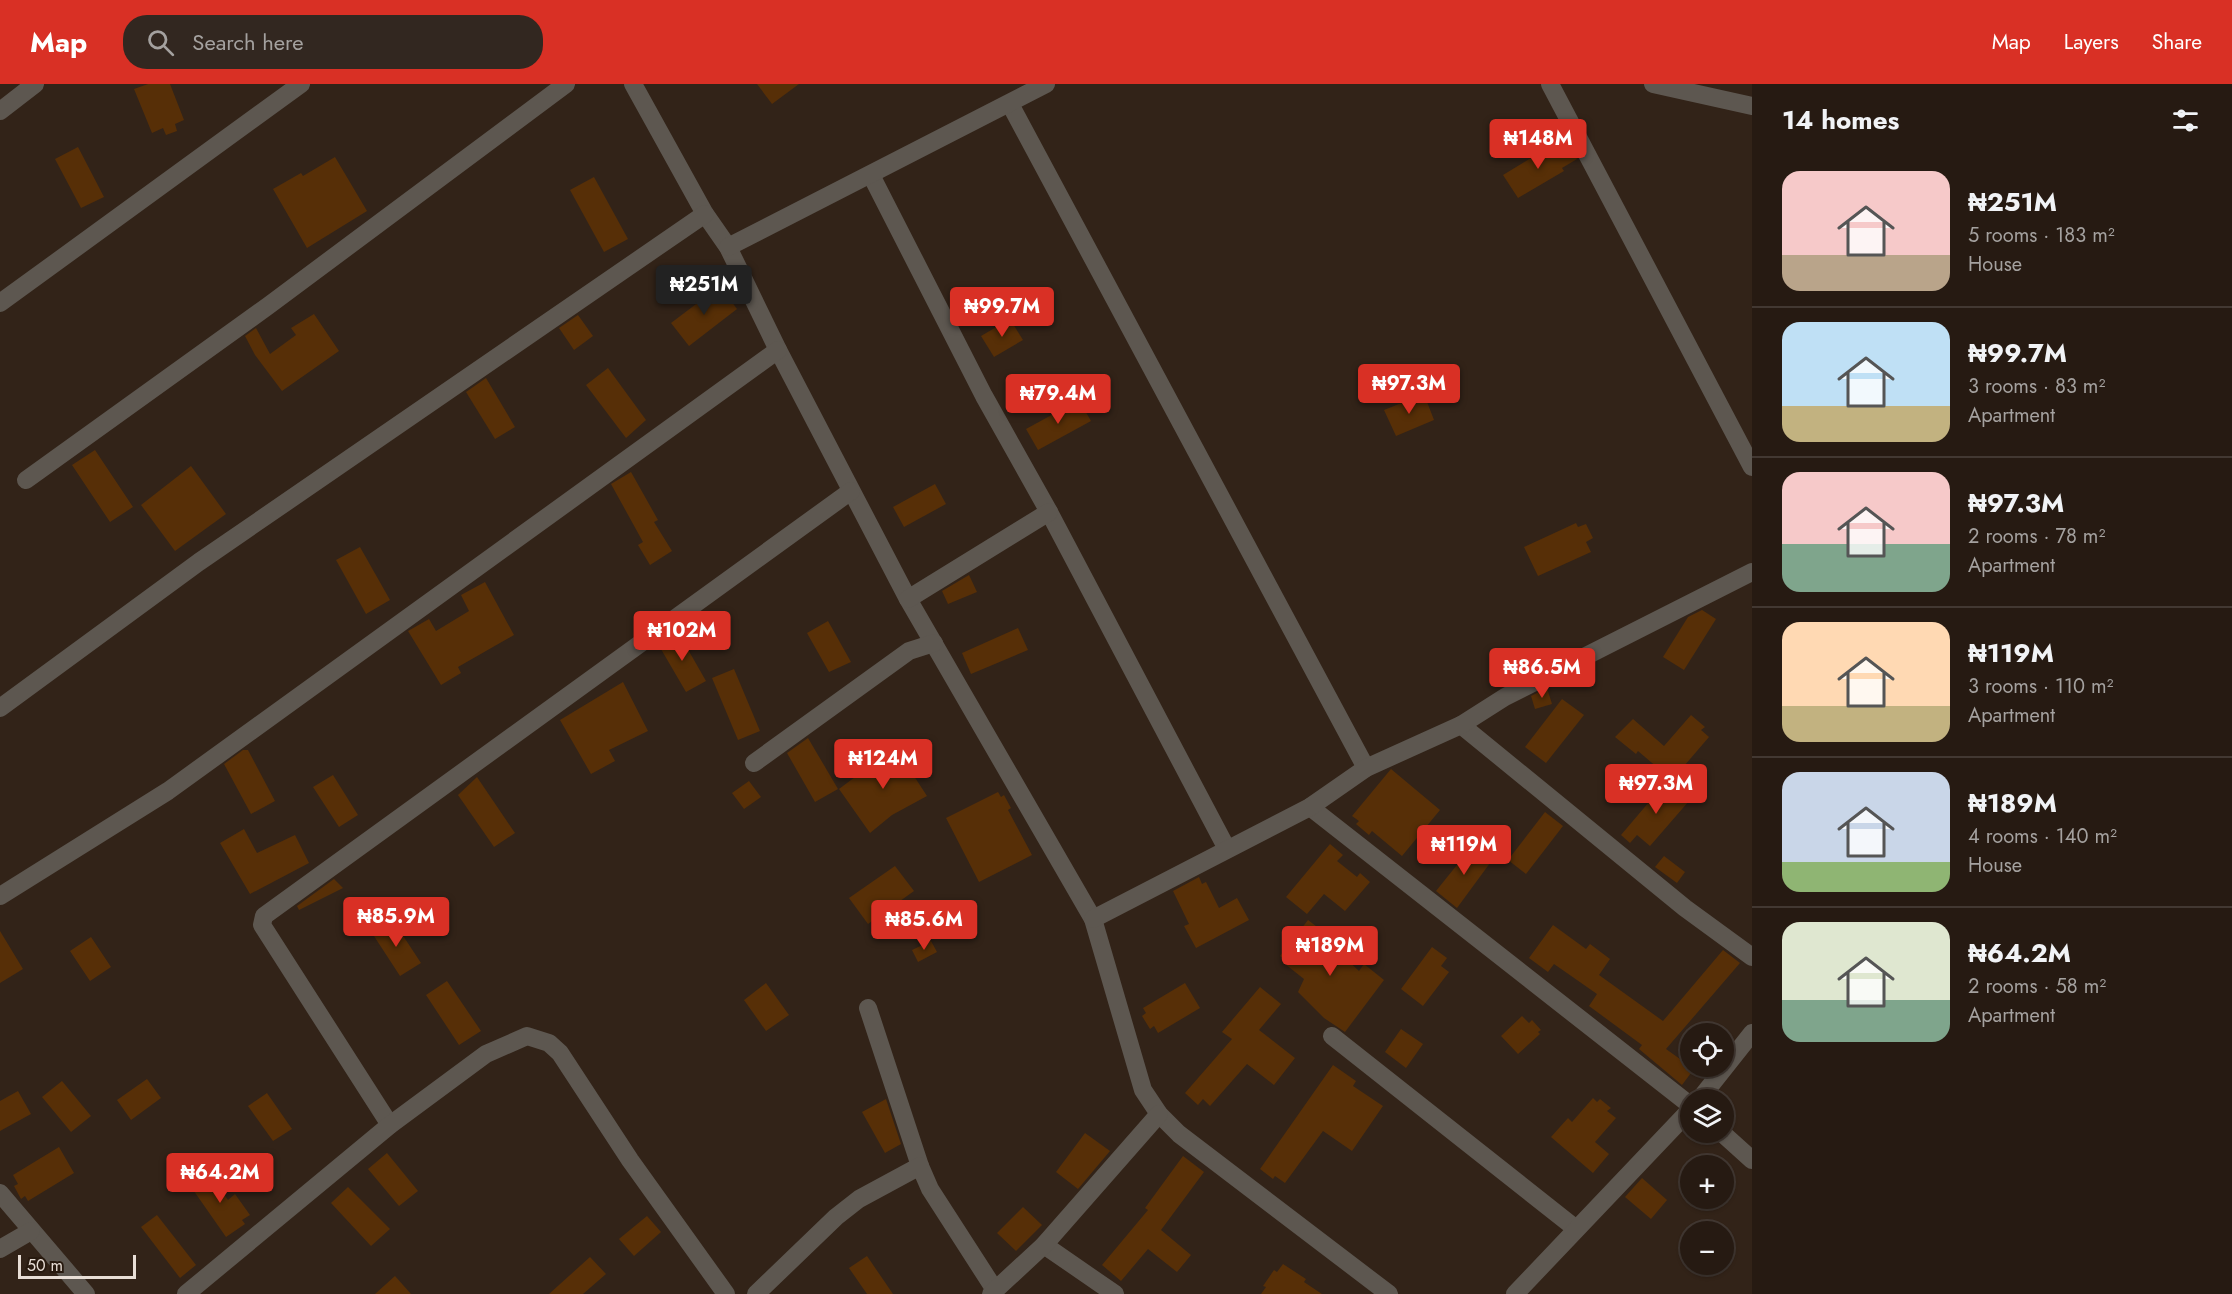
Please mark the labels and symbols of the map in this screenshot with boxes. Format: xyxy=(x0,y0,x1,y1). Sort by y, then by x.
pin: ₦148M xyxy=(1496,119,1580,170)
pin: ₦251M xyxy=(662,265,746,316)
pin: ₦99.7M xyxy=(953,287,1051,338)
pin: ₦97.3M xyxy=(1360,364,1458,415)
pin: ₦79.4M xyxy=(1009,374,1107,425)
pin: ₦102M xyxy=(640,611,724,662)
pin: ₦86.5M xyxy=(1493,648,1591,699)
pin: ₦124M xyxy=(841,739,925,790)
pin: ₦97.3M xyxy=(1607,764,1705,815)
pin: ₦119M xyxy=(1422,825,1506,876)
pin: ₦85.9M xyxy=(347,897,445,948)
pin: ₦85.6M xyxy=(875,900,973,951)
pin: ₦189M xyxy=(1288,926,1372,977)
pin: ₦64.2M xyxy=(171,1153,269,1204)
scale bar xyxy=(18,1252,136,1280)

